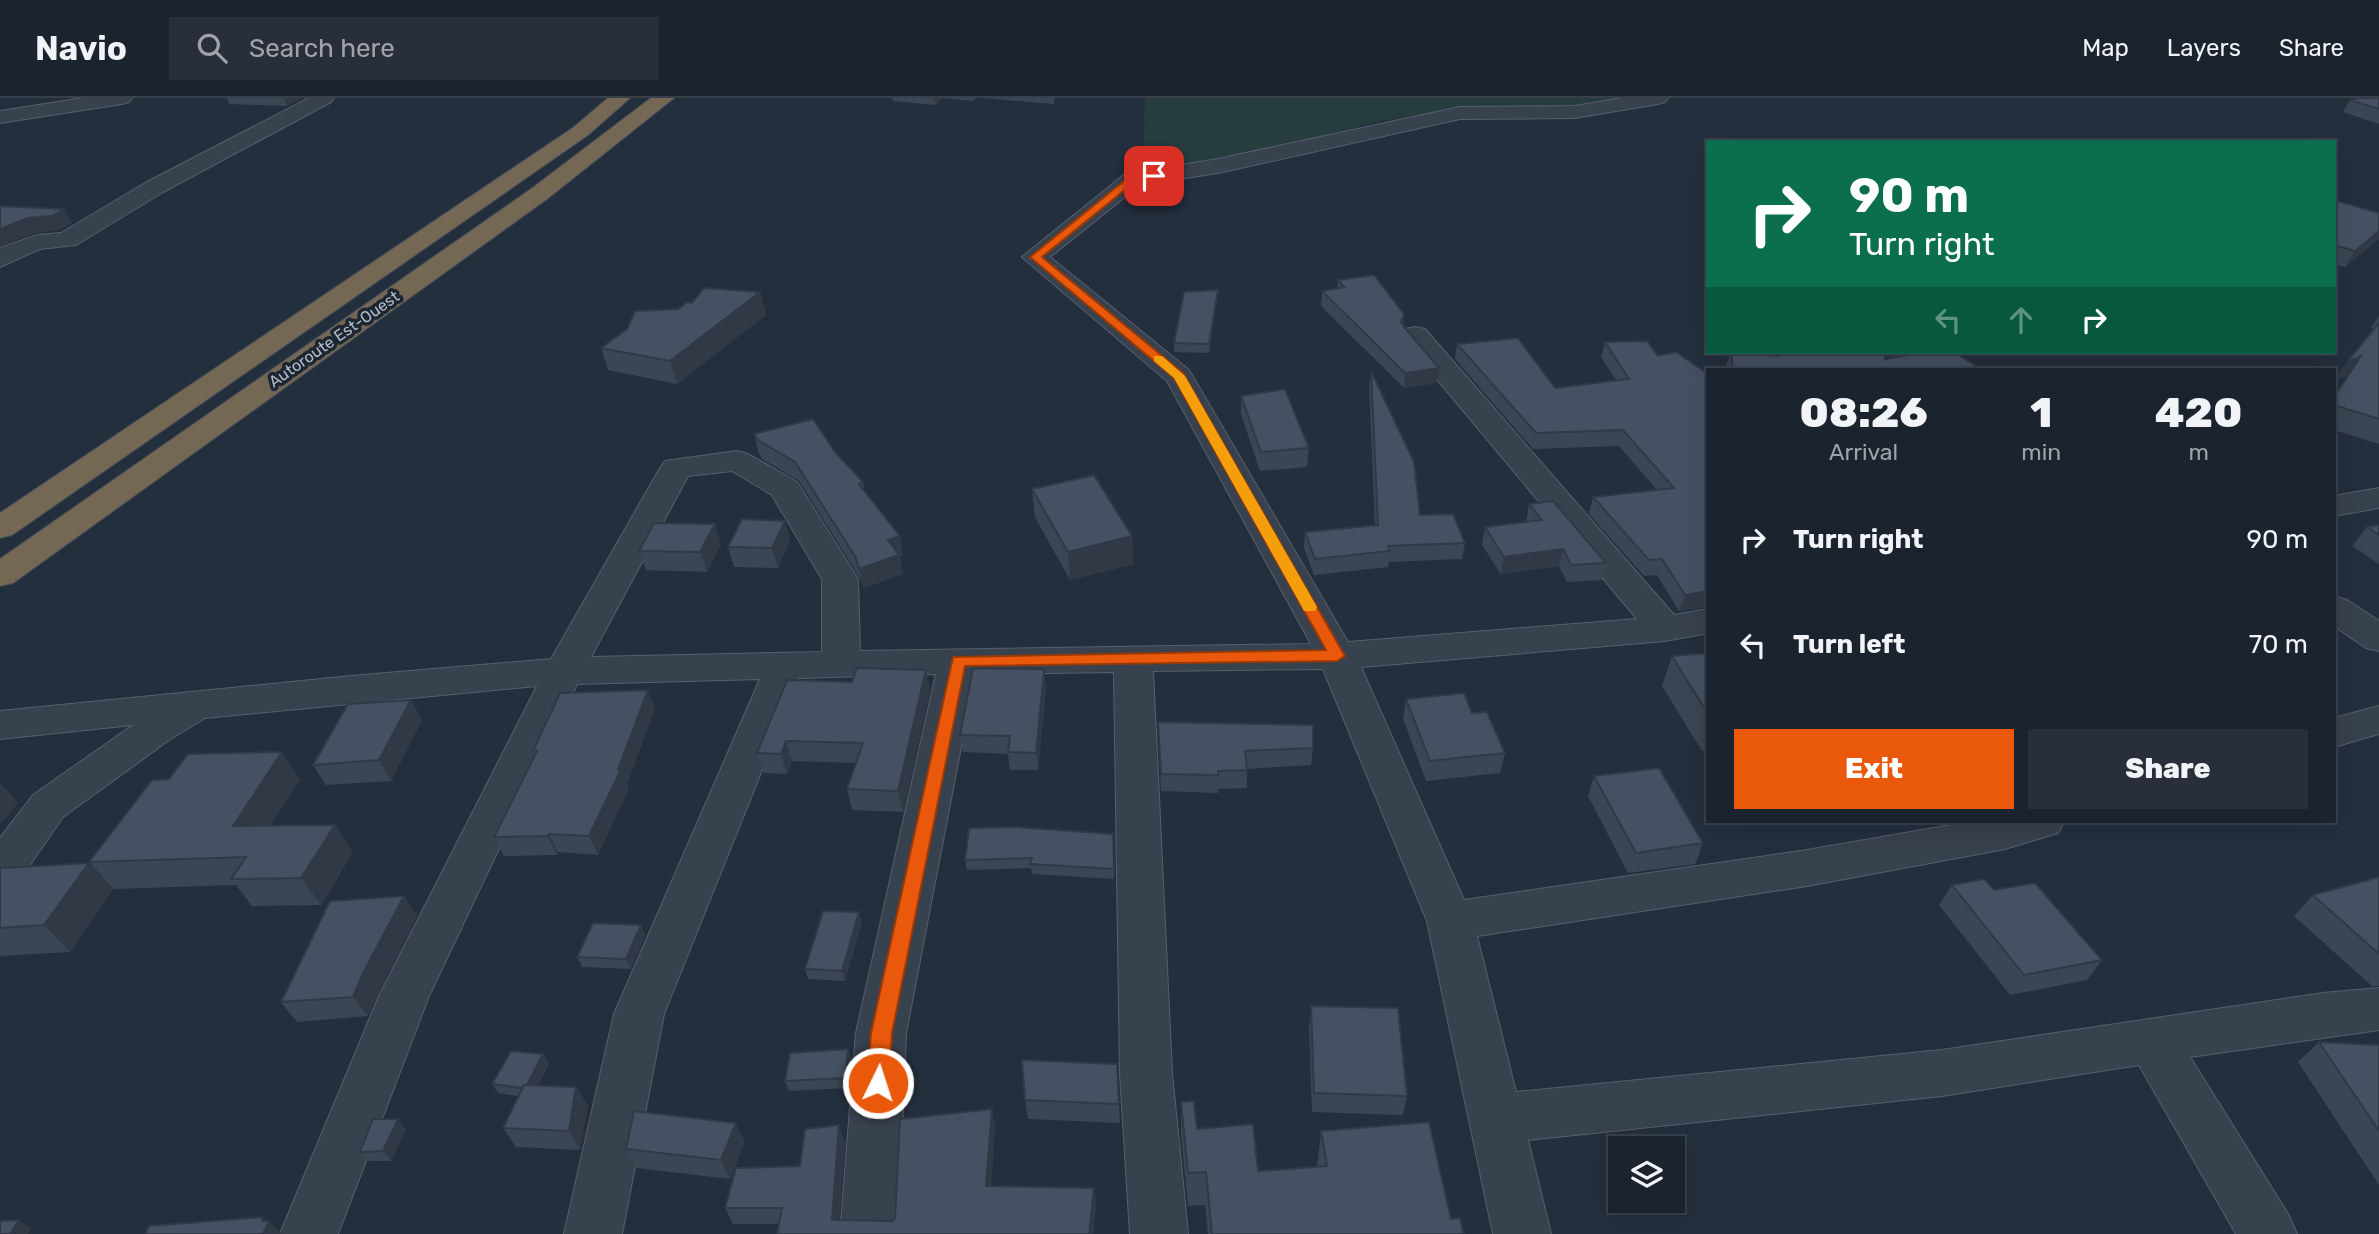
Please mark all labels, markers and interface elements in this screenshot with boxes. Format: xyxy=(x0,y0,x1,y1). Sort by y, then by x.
search box xyxy=(169,17,659,80)
text: Navio xyxy=(35,29,127,68)
icon: search xyxy=(193,29,231,67)
text: Search here xyxy=(249,33,395,64)
text: Map xyxy=(2082,34,2129,62)
text: Layers xyxy=(2167,34,2241,62)
text: Share xyxy=(2279,34,2344,62)
pin xyxy=(1124,146,1184,206)
icon: arrive xyxy=(1135,157,1173,195)
text: 90 m xyxy=(1849,166,1969,224)
icon: right xyxy=(1734,168,1825,259)
text: Turn right xyxy=(1849,225,1994,263)
street label: Autoroute Est-Ouest xyxy=(265,287,403,391)
icon: left xyxy=(1929,301,1967,339)
icon: ahead xyxy=(2002,301,2040,339)
icon: right xyxy=(2075,301,2113,339)
text: 08:26 xyxy=(1800,388,1928,438)
text: 1 xyxy=(2030,388,2052,438)
text: 420 xyxy=(2155,388,2242,438)
text: Arrival xyxy=(1829,438,1898,466)
text: min xyxy=(2021,438,2061,466)
text: m xyxy=(2188,438,2209,466)
icon: right xyxy=(1734,521,1772,559)
text: Turn right xyxy=(1793,524,1923,555)
text: 90 m xyxy=(2247,524,2308,555)
icon: left xyxy=(1734,626,1772,664)
text: Turn left xyxy=(1793,629,1905,660)
text: 70 m xyxy=(2249,629,2308,660)
button: Exit xyxy=(1734,729,2014,809)
button: Share xyxy=(2028,729,2308,809)
position arrow xyxy=(841,1046,915,1120)
map controls xyxy=(1608,1136,1685,1213)
button: layers xyxy=(1608,1136,1685,1213)

